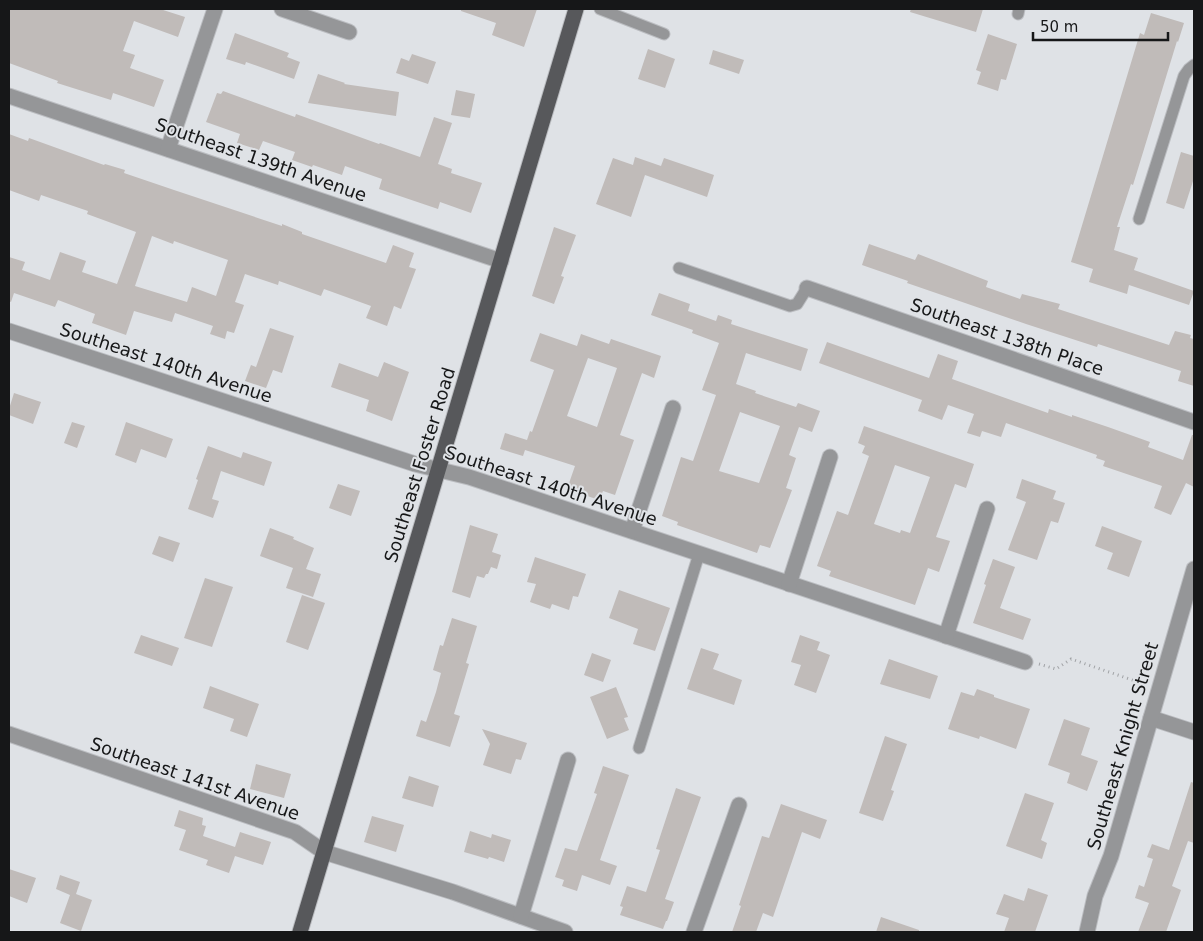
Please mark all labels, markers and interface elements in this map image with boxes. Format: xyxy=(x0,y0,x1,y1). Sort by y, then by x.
scale bar xyxy=(1033,10,1168,42)
text: 50 m xyxy=(1040,18,1078,36)
street label: Southeast 139th Avenue xyxy=(153,113,370,206)
street label: Southeast 138th Place xyxy=(908,294,1107,379)
street label: Southeast 140th Avenue xyxy=(57,318,275,407)
street label: Southeast Foster Road xyxy=(380,365,459,565)
street label: Southeast 140th Avenue xyxy=(442,441,660,530)
street label: Southeast Knight Street xyxy=(1083,640,1162,852)
street label: Southeast 141st Avenue xyxy=(88,733,303,824)

